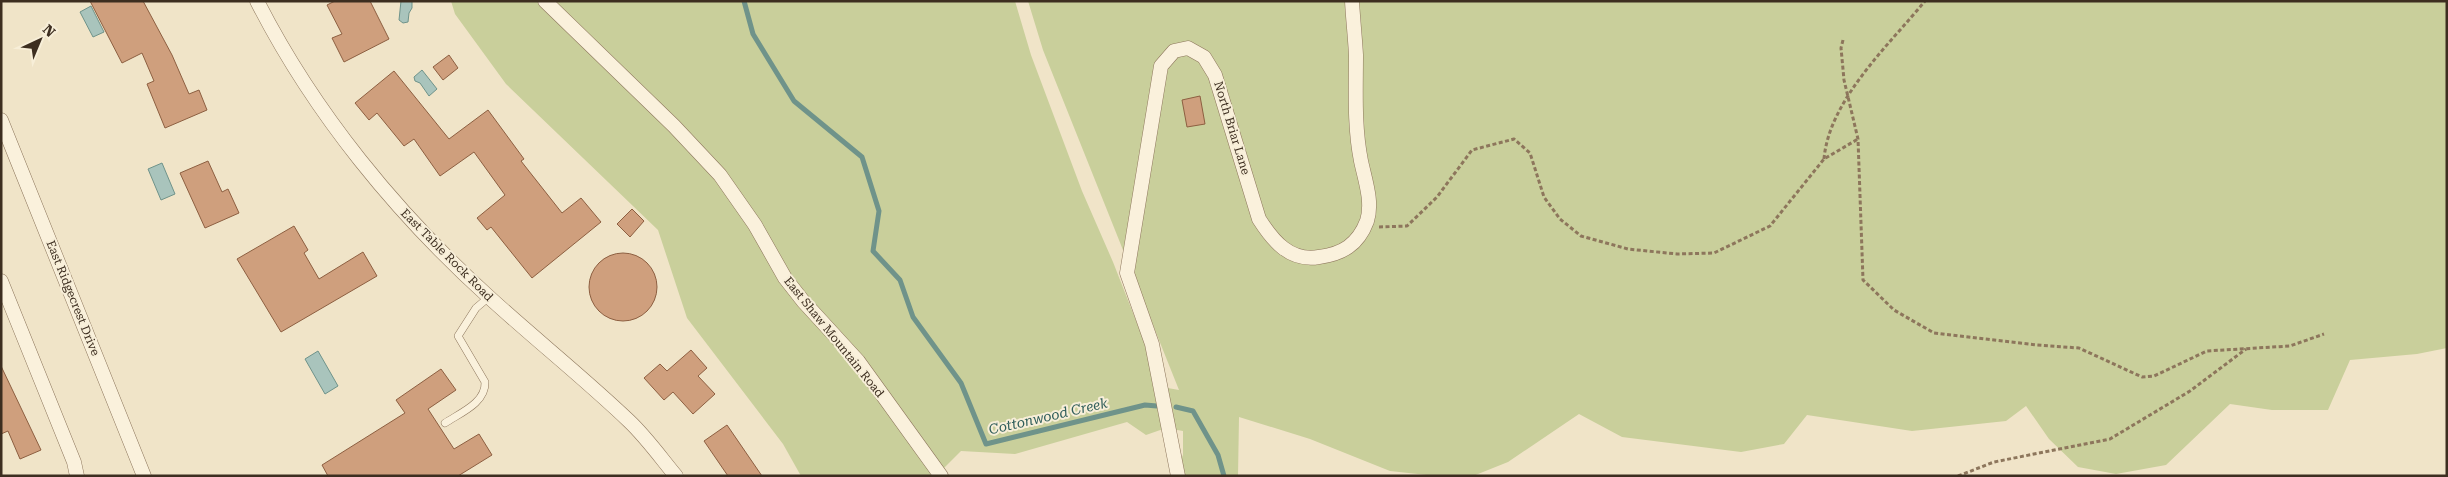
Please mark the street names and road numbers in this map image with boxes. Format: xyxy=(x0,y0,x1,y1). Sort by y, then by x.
street label: North Briar Lane xyxy=(1211,80,1253,177)
street label: East Table Rock Road xyxy=(398,206,496,304)
street label: East Ridgecrest Drive xyxy=(43,238,103,358)
street label: East Shaw Mountain Road xyxy=(781,274,887,400)

